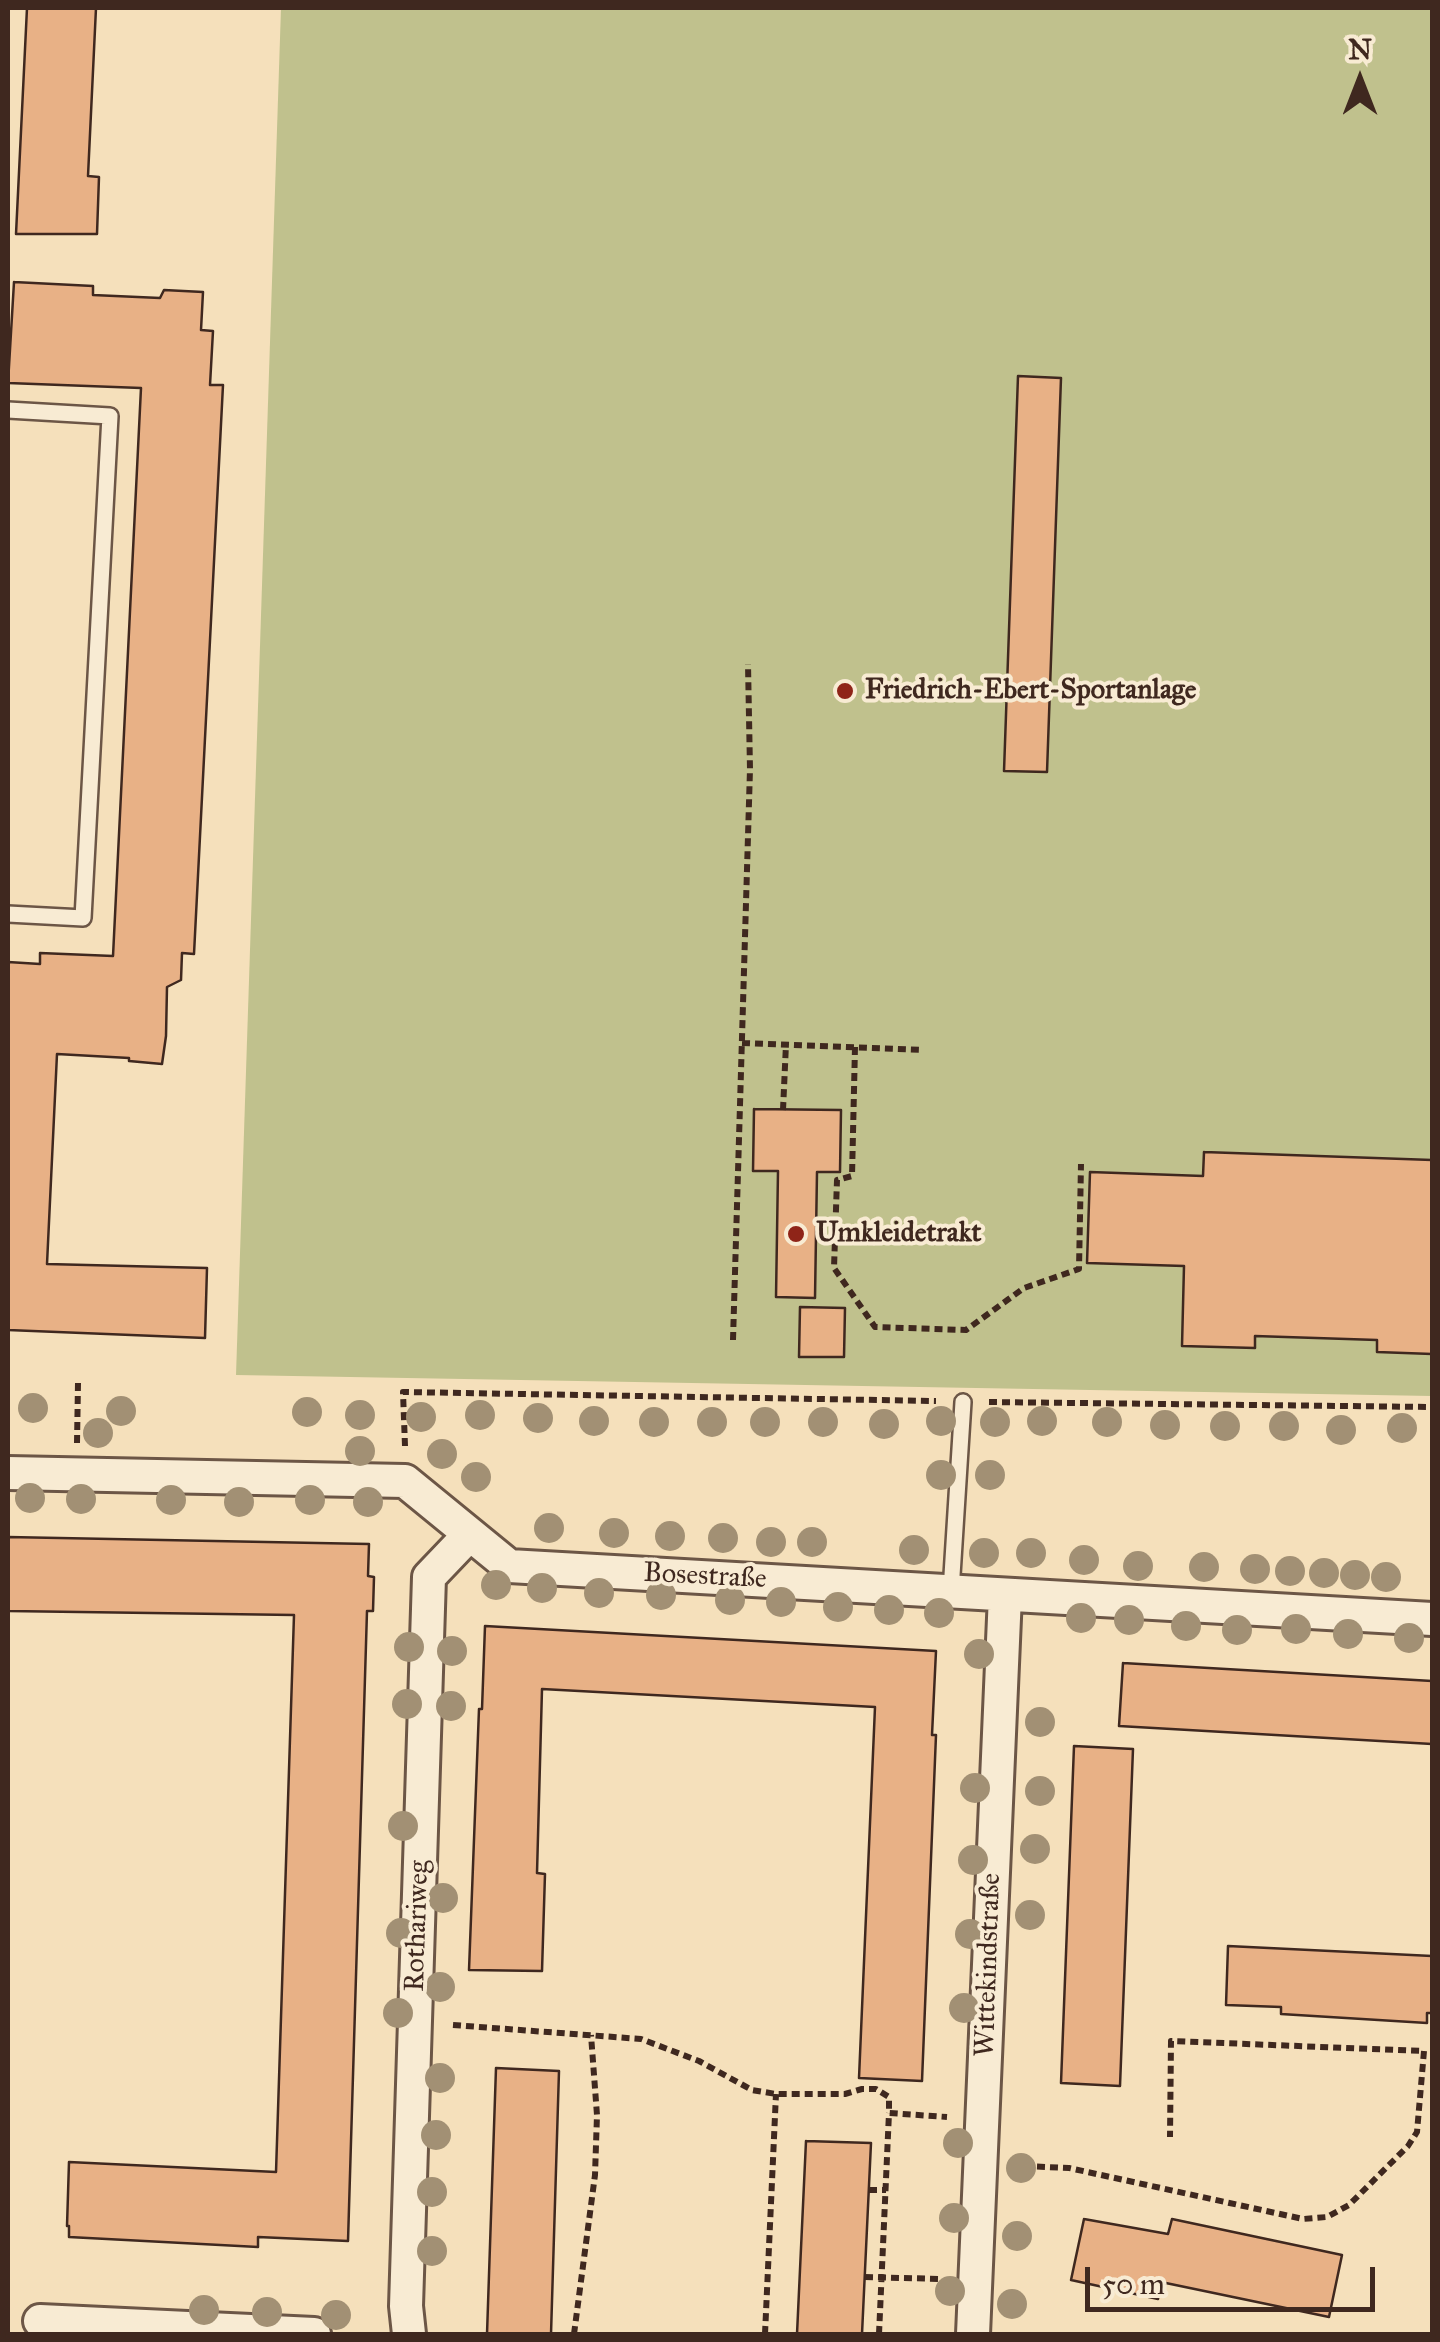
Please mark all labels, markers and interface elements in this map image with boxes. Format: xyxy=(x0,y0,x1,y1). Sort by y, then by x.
north arrow xyxy=(1310,30,1410,130)
text: N xyxy=(1348,32,1372,67)
place label: Friedrich-Ebert-Sportanlage xyxy=(865,674,1196,708)
marker: Friedrich-Ebert-Sportanlage xyxy=(834,680,856,702)
place label: Umkleidetrakt xyxy=(816,1217,981,1251)
marker: Umkleidetrakt xyxy=(785,1223,807,1245)
street label: Bosestraße xyxy=(643,1557,767,1597)
street label: Rothariweg xyxy=(399,1860,437,1992)
street label: Wittekindstraße xyxy=(969,1872,1009,2058)
scale bar xyxy=(1090,2247,1380,2309)
text: 50 m xyxy=(1102,2266,1165,2302)

